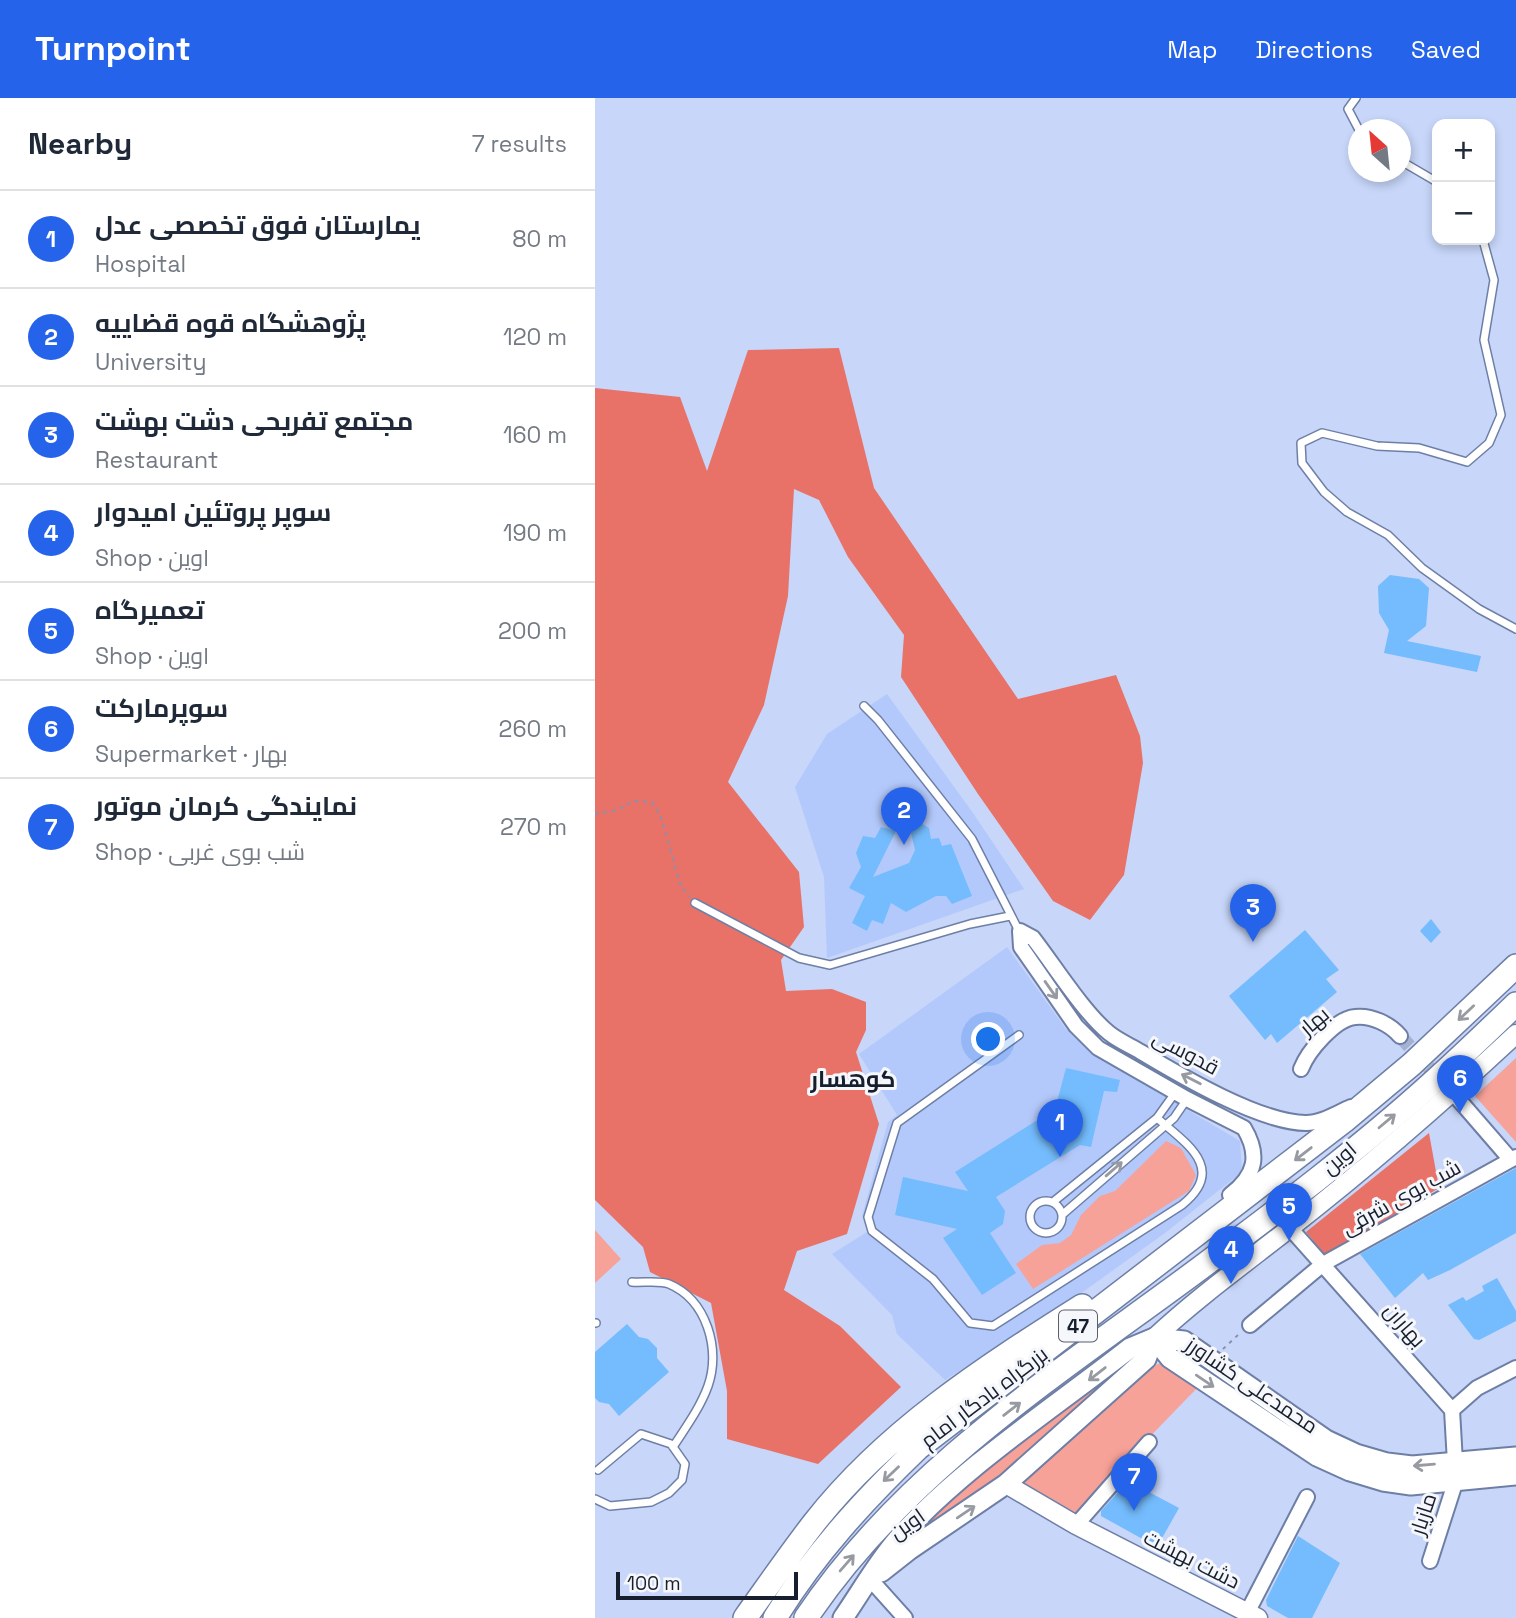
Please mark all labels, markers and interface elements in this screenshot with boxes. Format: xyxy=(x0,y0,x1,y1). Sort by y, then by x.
text: Turnpoint xyxy=(35,28,191,70)
text: Map xyxy=(1167,34,1217,65)
text: Directions xyxy=(1255,34,1373,65)
text: Saved xyxy=(1411,34,1481,65)
north arrow xyxy=(1348,119,1411,182)
map controls xyxy=(1432,119,1495,245)
button: + xyxy=(1432,119,1495,182)
text: Nearby xyxy=(28,124,132,163)
text: 7 results xyxy=(472,129,567,159)
button: − xyxy=(1432,182,1495,245)
text: یمارستان فوق تخصصی عدل xyxy=(95,208,421,242)
text: 1 xyxy=(46,224,56,254)
text: 80 m xyxy=(512,224,567,254)
text: Hospital xyxy=(95,249,186,279)
text: پژوهشگاه قوه قضاییه xyxy=(95,306,366,340)
text: 2 xyxy=(44,322,58,352)
text: 120 m xyxy=(503,322,567,352)
text: University xyxy=(95,347,206,377)
text: مجتمع تفریحی دشت بهشت xyxy=(95,404,413,438)
text: 3 xyxy=(44,420,58,450)
text: 160 m xyxy=(503,420,567,450)
text: Restaurant xyxy=(95,445,218,475)
text: سوپر پروتئین امیدوار xyxy=(95,495,331,529)
text: 4 xyxy=(44,518,58,548)
text: 190 m xyxy=(503,518,567,548)
text: Shop · اوین xyxy=(95,543,209,573)
text: تعمیرگاه xyxy=(95,593,204,627)
text: 5 xyxy=(44,616,58,646)
text: 200 m xyxy=(498,616,567,646)
text: Shop · اوین xyxy=(95,641,209,671)
text: سوپرمارکت xyxy=(95,691,228,725)
text: 6 xyxy=(44,714,58,744)
text: 260 m xyxy=(499,714,567,744)
text: Supermarket · بهار xyxy=(95,739,288,769)
pin: 2 xyxy=(881,787,927,845)
text: نمایندگی کرمان موتور xyxy=(95,789,357,823)
text: 7 xyxy=(45,812,57,842)
text: 270 m xyxy=(500,812,567,842)
text: Shop · شب بوی غربی xyxy=(95,837,305,867)
pin: 3 xyxy=(1230,884,1276,942)
one-way arrow xyxy=(1044,980,1058,999)
street label: بهار xyxy=(1293,1001,1335,1042)
one-way arrow xyxy=(1458,1005,1475,1022)
your location xyxy=(971,1022,1005,1056)
street label: قدوسی xyxy=(1148,1023,1224,1081)
pin: 6 xyxy=(1437,1055,1483,1113)
district label: کوهسار xyxy=(810,1064,895,1094)
one-way arrow xyxy=(1181,1072,1202,1086)
pin: 1 xyxy=(1037,1099,1083,1157)
one-way arrow xyxy=(1378,1113,1396,1129)
street label: اوین xyxy=(1316,1136,1362,1180)
one-way arrow xyxy=(1294,1146,1312,1161)
street label: شب بوی شرقی xyxy=(1337,1153,1465,1241)
one-way arrow xyxy=(1105,1161,1123,1177)
pin: 5 xyxy=(1266,1183,1312,1241)
pin: 4 xyxy=(1208,1226,1254,1284)
street label: بهاران xyxy=(1378,1297,1432,1353)
road number: 47 xyxy=(1059,1310,1097,1342)
street label: محمدعلی کشاورز xyxy=(1180,1330,1323,1439)
street label: بزرگراه یادگار امام xyxy=(915,1340,1054,1455)
one-way arrow xyxy=(1088,1367,1106,1382)
one-way arrow xyxy=(1195,1374,1214,1389)
one-way arrow xyxy=(1003,1401,1021,1416)
pin: 7 xyxy=(1111,1453,1157,1511)
one-way arrow xyxy=(1413,1459,1435,1472)
one-way arrow xyxy=(883,1465,900,1482)
street label: مازیار xyxy=(1403,1490,1442,1539)
street label: اوین xyxy=(884,1502,930,1546)
one-way arrow xyxy=(956,1505,975,1519)
street label: دشت بهشت xyxy=(1139,1523,1245,1595)
one-way arrow xyxy=(839,1555,855,1573)
scale bar xyxy=(616,1569,798,1601)
text: 100 m xyxy=(627,1571,681,1596)

